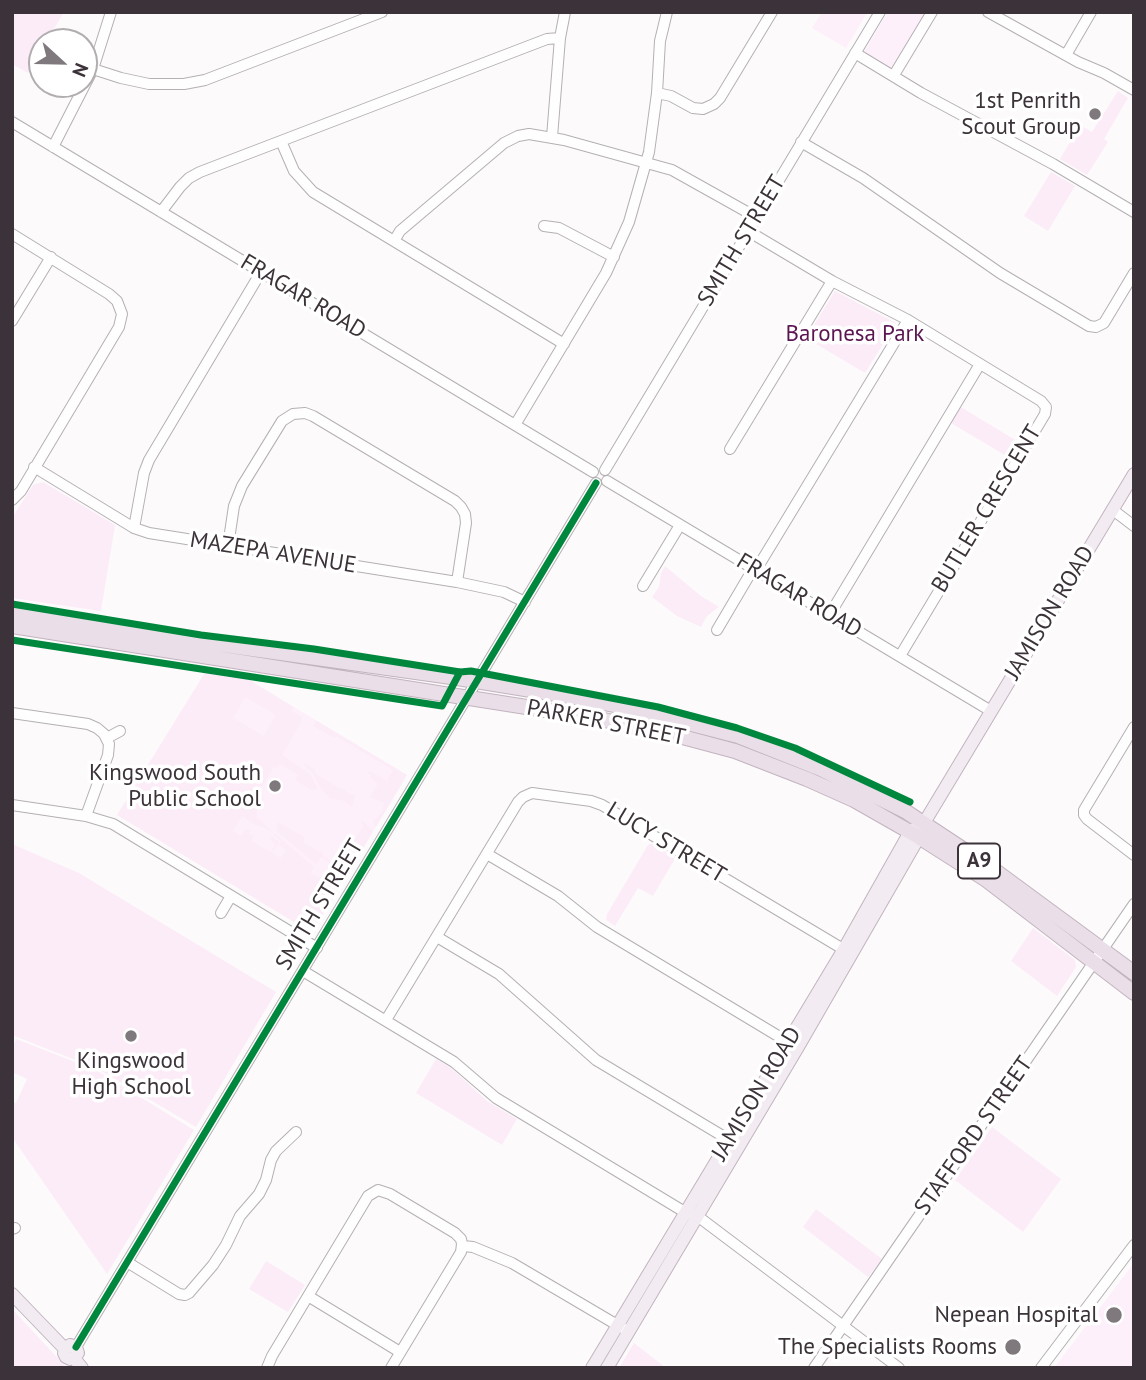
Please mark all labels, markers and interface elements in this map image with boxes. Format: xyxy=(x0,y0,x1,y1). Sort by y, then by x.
north arrow xyxy=(28,28,98,98)
text: N xyxy=(67,60,94,80)
place label: 1st Penrith Scout Group xyxy=(961,87,1081,141)
marker: 1st Penrith Scout Group xyxy=(1087,106,1103,122)
street label: SMITH STREET xyxy=(692,171,792,311)
street label: FRAGAR ROAD xyxy=(235,249,371,345)
park label: Baronesa Park xyxy=(786,320,924,348)
street label: BUTLER CRESCENT xyxy=(926,420,1048,598)
street label: MAZEPA AVENUE xyxy=(188,526,358,580)
street label: JAMISON ROAD xyxy=(999,541,1101,685)
street label: FRAGAR ROAD xyxy=(731,548,867,644)
street label: PARKER STREET xyxy=(524,694,688,752)
place label: Kingswood South Public School xyxy=(89,759,261,813)
marker: Kingswood South Public School xyxy=(267,778,283,794)
street label: LUCY STREET xyxy=(601,797,731,889)
street label: SMITH STREET xyxy=(270,835,370,975)
road number: A9 xyxy=(958,844,1000,878)
street label: JAMISON ROAD xyxy=(706,1022,808,1166)
marker: Kingswood High School xyxy=(123,1028,139,1044)
place label: Kingswood High School xyxy=(71,1047,191,1101)
street label: STAFFORD STREET xyxy=(909,1051,1039,1221)
place label: Nepean Hospital xyxy=(935,1301,1098,1329)
marker: Nepean Hospital xyxy=(1104,1305,1124,1325)
place label: The Specialists Rooms xyxy=(778,1333,997,1361)
marker: The Specialists Rooms xyxy=(1003,1337,1023,1357)

